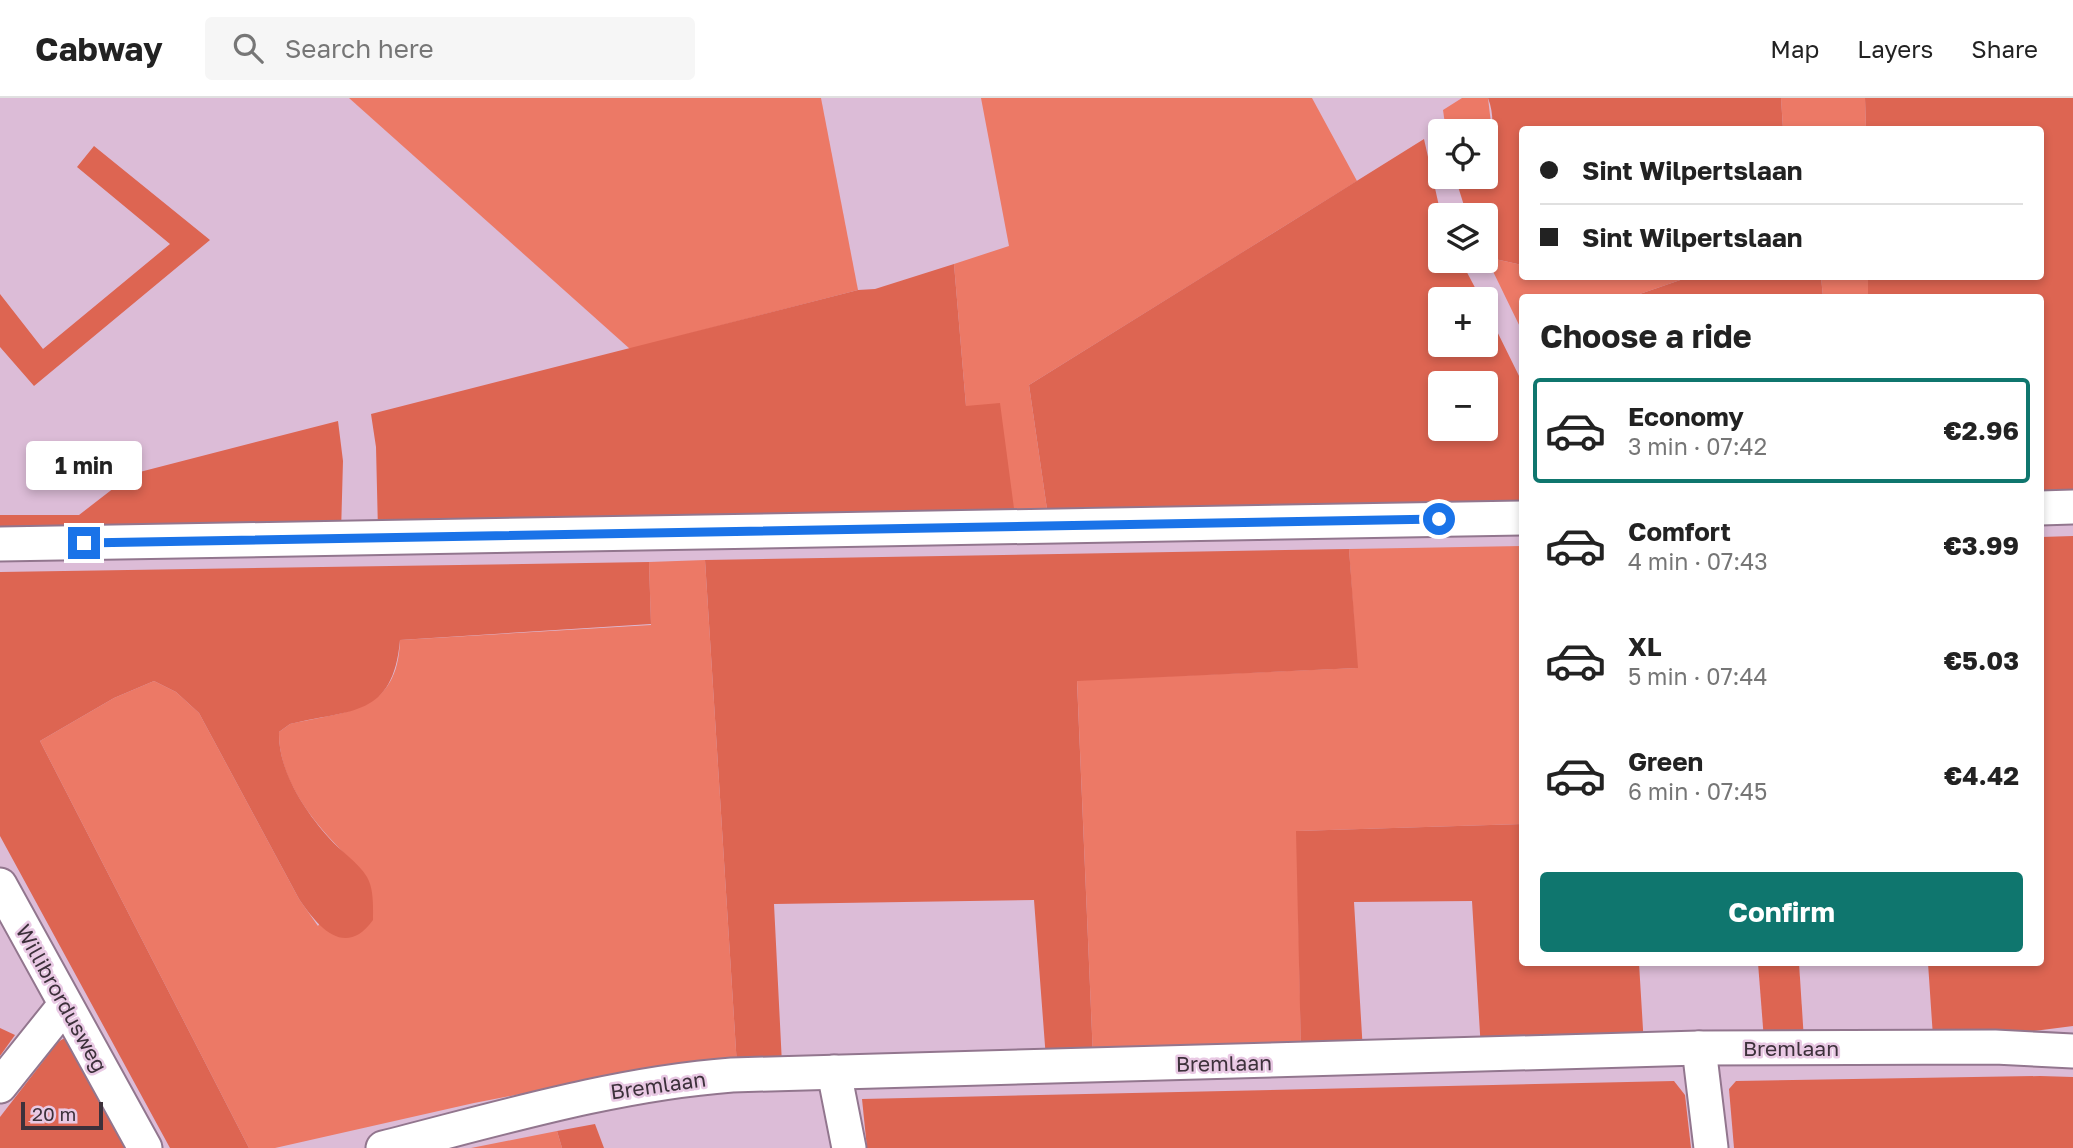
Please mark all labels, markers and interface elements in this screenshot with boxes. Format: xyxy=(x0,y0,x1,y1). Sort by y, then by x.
search box xyxy=(205,17,695,80)
text: Cabway xyxy=(35,29,163,68)
icon: search xyxy=(229,29,267,67)
text: Search here xyxy=(285,33,434,64)
text: Map xyxy=(1770,34,1819,63)
text: Layers xyxy=(1857,34,1933,63)
text: Share xyxy=(1971,34,2038,63)
map controls xyxy=(1428,119,1498,441)
button: locate xyxy=(1428,119,1498,189)
text: Sint Wilpertslaan xyxy=(1582,155,1803,186)
button: layers xyxy=(1428,203,1498,273)
text: Sint Wilpertslaan xyxy=(1582,222,1803,253)
button: + xyxy=(1428,287,1498,357)
text: Choose a ride xyxy=(1540,317,1752,355)
button: − xyxy=(1428,371,1498,441)
icon: car xyxy=(1544,399,1607,462)
text: Economy xyxy=(1628,401,1744,432)
text: €2.96 xyxy=(1943,415,2019,446)
text: 3 min · 07:42 xyxy=(1628,432,1767,460)
callout: 1 min xyxy=(26,442,142,490)
text: 1 min xyxy=(55,451,113,479)
route start xyxy=(1423,503,1455,535)
icon: car xyxy=(1544,514,1607,577)
text: Comfort xyxy=(1628,516,1731,547)
route end xyxy=(68,527,100,559)
text: €3.99 xyxy=(1943,530,2019,561)
text: 4 min · 07:43 xyxy=(1628,547,1768,575)
icon: car xyxy=(1544,629,1607,692)
text: XL xyxy=(1628,631,1662,662)
text: €5.03 xyxy=(1944,645,2019,676)
text: 5 min · 07:44 xyxy=(1628,662,1768,690)
icon: car xyxy=(1544,744,1607,807)
text: Green xyxy=(1628,746,1703,777)
text: €4.42 xyxy=(1944,760,2019,791)
text: 6 min · 07:45 xyxy=(1628,777,1767,805)
button: Confirm xyxy=(1540,872,2023,952)
street label: Willibrordusweg xyxy=(11,920,113,1076)
street label: Bremlaan xyxy=(1743,1035,1839,1061)
street label: Bremlaan xyxy=(1176,1049,1272,1077)
street label: Bremlaan xyxy=(609,1065,707,1105)
scale bar xyxy=(21,1099,103,1131)
text: 20 m xyxy=(32,1102,76,1125)

